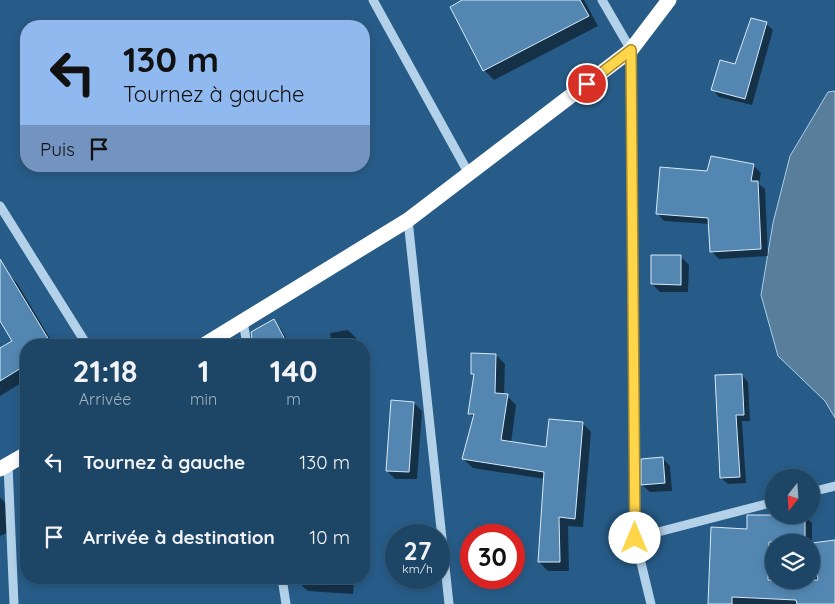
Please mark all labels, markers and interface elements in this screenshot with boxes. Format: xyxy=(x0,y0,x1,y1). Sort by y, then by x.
text: 130 m xyxy=(123,37,219,81)
icon: left xyxy=(40,40,105,105)
pin xyxy=(566,63,608,105)
icon: arrive xyxy=(573,70,601,98)
text: Tournez à gauche xyxy=(123,80,305,108)
icon: arrive xyxy=(85,135,113,163)
text: Puis xyxy=(40,137,75,161)
text: 21:18 xyxy=(72,352,138,390)
text: 1 xyxy=(198,352,209,390)
text: 140 xyxy=(270,352,318,390)
text: Arrivée xyxy=(79,389,131,409)
text: min xyxy=(190,389,217,409)
text: m xyxy=(286,389,301,409)
icon: left xyxy=(40,448,68,476)
text: Tournez à gauche xyxy=(83,450,245,474)
text: 130 m xyxy=(299,450,350,474)
north arrow xyxy=(765,469,820,524)
map controls xyxy=(765,469,820,589)
position arrow xyxy=(608,511,660,563)
icon: arrive xyxy=(40,523,68,551)
speed limit sign: 30 xyxy=(460,524,525,589)
text: Arrivée à destination xyxy=(83,525,275,549)
text: 10 m xyxy=(309,525,350,549)
button: layers xyxy=(765,534,820,589)
text: 27 xyxy=(404,535,431,566)
text: km/h xyxy=(402,561,433,576)

